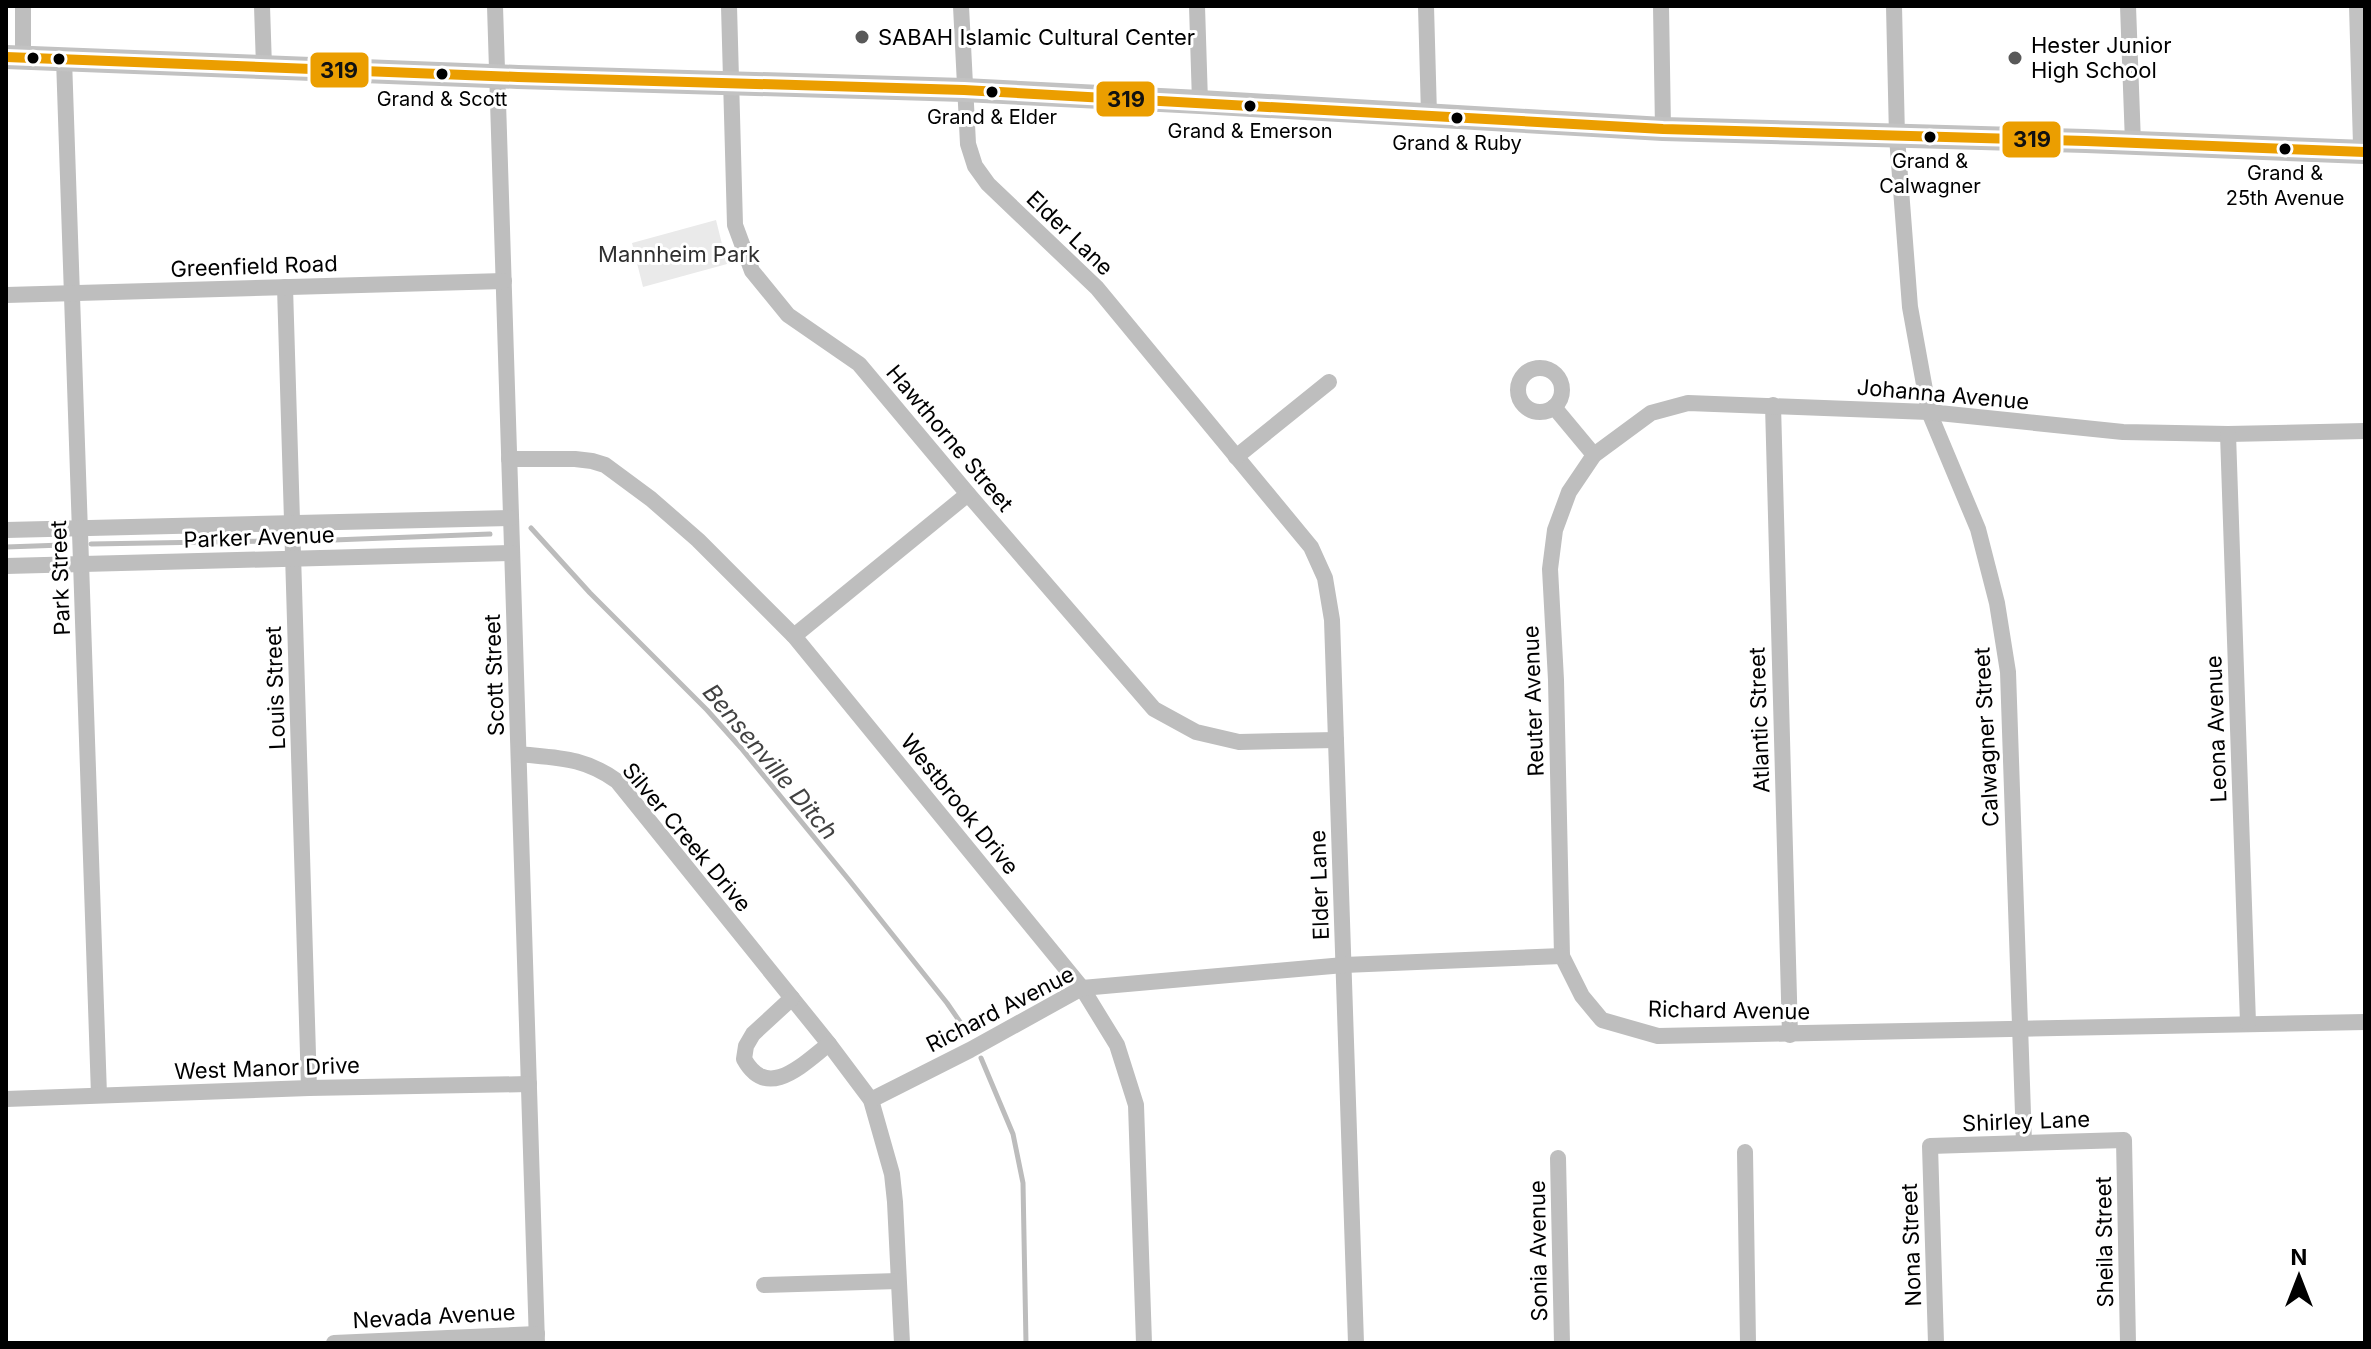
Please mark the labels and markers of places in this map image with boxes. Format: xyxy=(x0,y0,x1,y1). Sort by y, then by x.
place label: SABAH Islamic Cultural Center xyxy=(878,24,1195,50)
marker: SABAH Islamic Cultural Center xyxy=(853,28,871,46)
place label: Hester Junior High School xyxy=(2031,32,2171,83)
marker: Hester Junior High School xyxy=(2006,49,2024,67)
unlabelled marker xyxy=(25,50,41,66)
unlabelled marker xyxy=(51,51,67,67)
marker: Grand & Scott xyxy=(434,66,450,82)
marker: Grand & Elder xyxy=(984,84,1000,100)
place label: Grand & Scott xyxy=(377,87,508,111)
marker: Grand & Emerson xyxy=(1242,98,1258,114)
place label: Grand & Elder xyxy=(927,105,1058,129)
marker: Grand & Ruby xyxy=(1449,110,1465,126)
place label: Grand & Emerson xyxy=(1168,119,1332,143)
marker: Grand & Calwagner xyxy=(1922,129,1938,145)
place label: Grand & Ruby xyxy=(1392,131,1522,155)
marker: Grand & 25th Avenue xyxy=(2277,141,2293,157)
place label: Grand & Calwagner xyxy=(1879,149,1981,198)
place label: Grand & 25th Avenue xyxy=(2226,161,2344,210)

